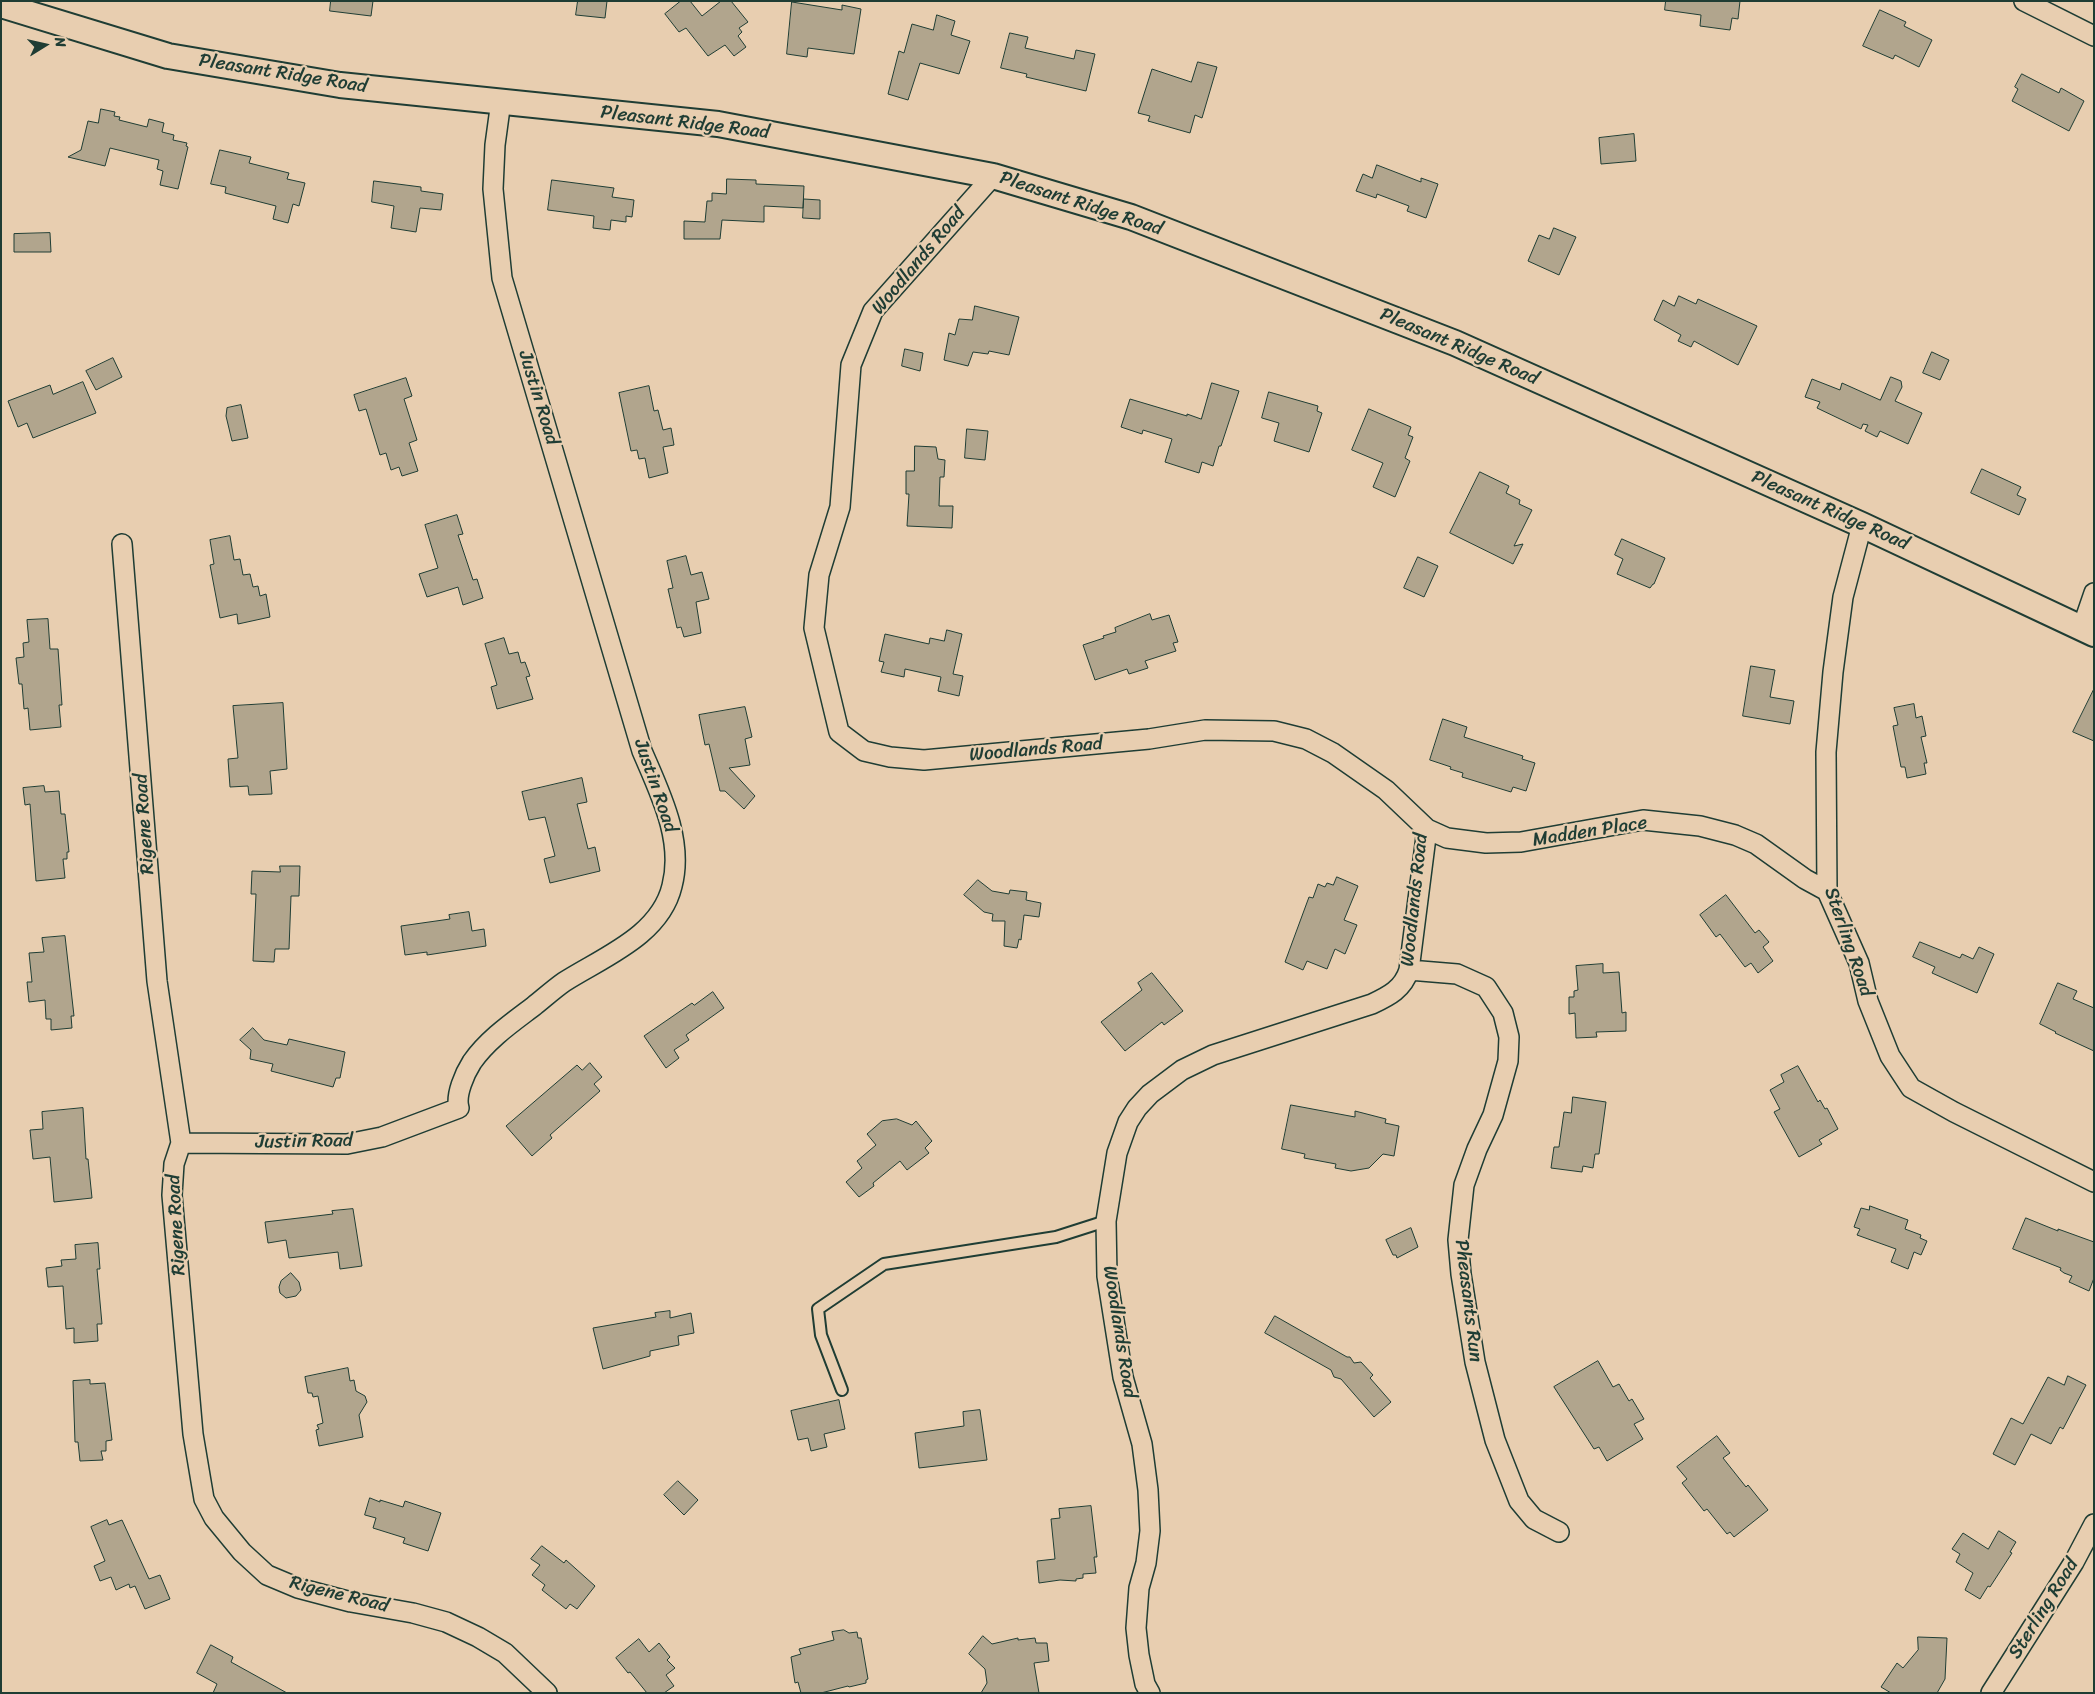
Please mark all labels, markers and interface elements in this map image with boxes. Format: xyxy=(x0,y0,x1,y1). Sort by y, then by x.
north arrow xyxy=(20,20,70,70)
text: N xyxy=(47,35,73,49)
street label: Pleasant Ridge Road xyxy=(197,49,369,99)
street label: Pleasant Ridge Road xyxy=(599,101,771,145)
street label: Pleasant Ridge Road xyxy=(997,167,1165,241)
street label: Woodlands Road xyxy=(867,202,971,320)
street label: Pleasant Ridge Road xyxy=(1376,303,1542,391)
street label: Justin Road xyxy=(513,348,563,448)
street label: Pleasant Ridge Road xyxy=(1748,466,1912,556)
street label: Woodlands Road xyxy=(968,733,1104,767)
street label: Justin Road xyxy=(628,736,682,836)
street label: Rigene Road xyxy=(130,773,160,875)
street label: Madden Place xyxy=(1531,812,1649,852)
street label: Woodlands Road xyxy=(1397,832,1433,968)
street label: Sterling Road xyxy=(1819,884,1877,1000)
street label: Justin Road xyxy=(255,1130,353,1154)
street label: Rigene Road xyxy=(163,1174,191,1276)
street label: Pheasants Run xyxy=(1449,1238,1487,1364)
street label: Woodlands Road xyxy=(1097,1264,1141,1400)
street label: Sterling Road xyxy=(2004,1555,2084,1663)
street label: Rigene Road xyxy=(287,1572,391,1618)

